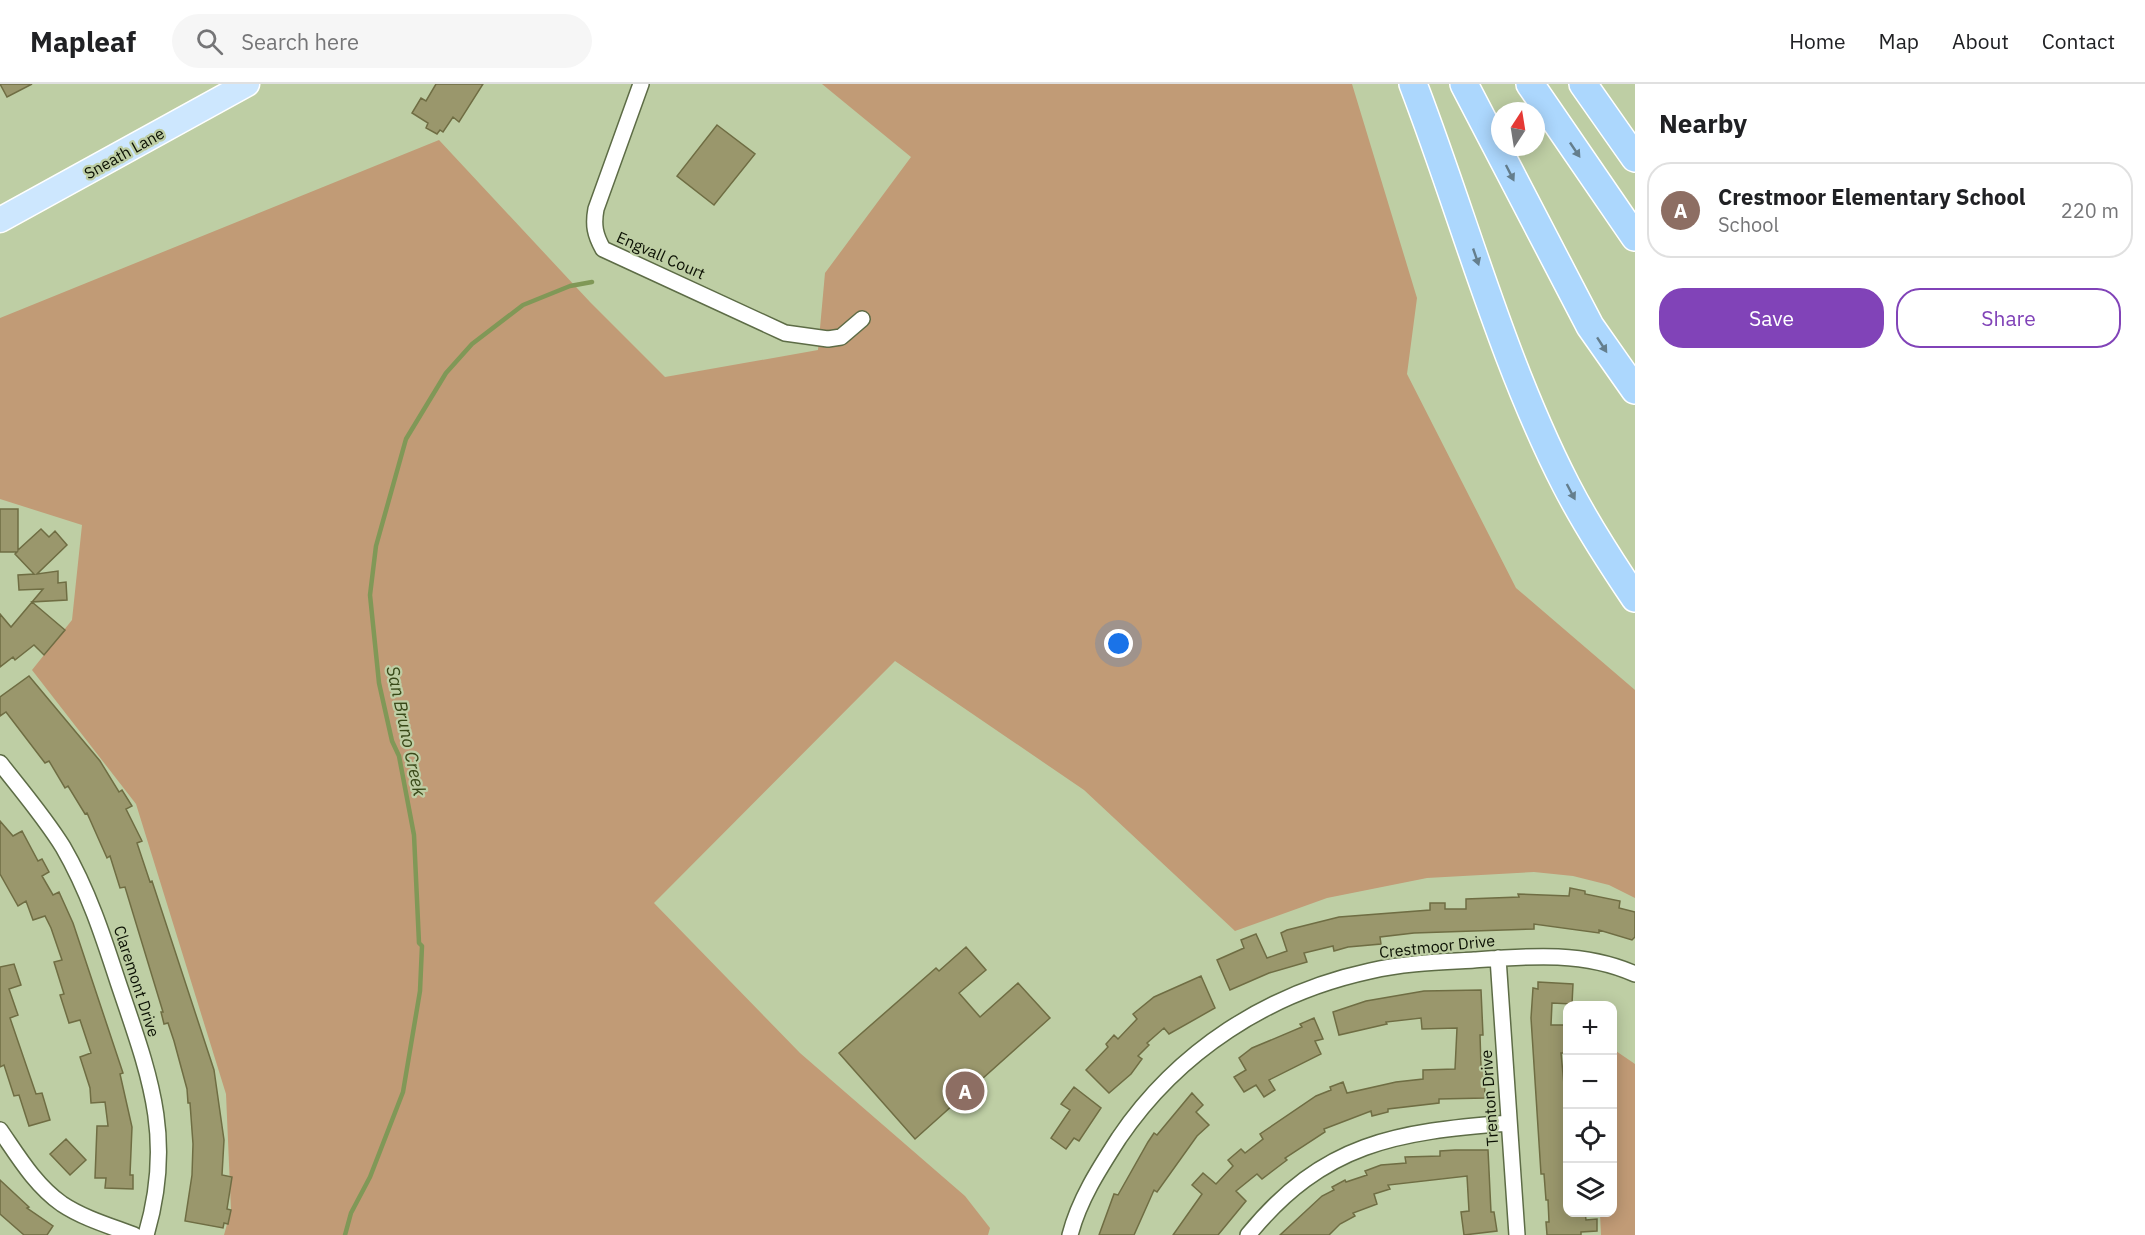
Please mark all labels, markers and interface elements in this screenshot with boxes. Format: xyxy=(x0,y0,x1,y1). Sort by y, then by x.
search box xyxy=(172,14,592,68)
text: Mapleaf xyxy=(30,23,136,60)
icon: search xyxy=(193,25,226,58)
text: Search here xyxy=(241,27,359,56)
text: Home xyxy=(1789,27,1846,55)
text: Map xyxy=(1879,27,1919,55)
text: About xyxy=(1952,27,2009,55)
text: Contact xyxy=(2042,27,2115,55)
north arrow xyxy=(1491,102,1545,156)
text: Nearby xyxy=(1659,106,1747,140)
street label: Sneath Lane xyxy=(80,123,168,183)
one-way arrow xyxy=(1569,141,1581,157)
one-way arrow xyxy=(1505,165,1515,182)
text: Crestmoor Elementary School xyxy=(1718,182,2026,211)
text: A xyxy=(1674,197,1687,224)
text: 220 m xyxy=(2061,197,2119,224)
text: School xyxy=(1718,211,1779,238)
street label: Engvall Court xyxy=(614,227,708,283)
one-way arrow xyxy=(1472,248,1482,266)
button: Save xyxy=(1659,288,1884,348)
button: Share xyxy=(1896,288,2121,348)
one-way arrow xyxy=(1596,337,1607,353)
one-way arrow xyxy=(1566,484,1575,501)
your location xyxy=(1104,629,1133,658)
water label: San Bruno Creek xyxy=(381,664,432,799)
street label: Claremont Drive xyxy=(110,923,164,1039)
street label: Crestmoor Drive xyxy=(1378,930,1496,962)
map controls xyxy=(1563,1001,1617,1217)
button: + xyxy=(1563,1001,1617,1055)
street label: Trenton Drive xyxy=(1476,1049,1502,1147)
button: − xyxy=(1563,1055,1617,1109)
pin: A xyxy=(946,1068,984,1114)
button: locate xyxy=(1563,1109,1617,1163)
button: layers xyxy=(1563,1163,1617,1217)

